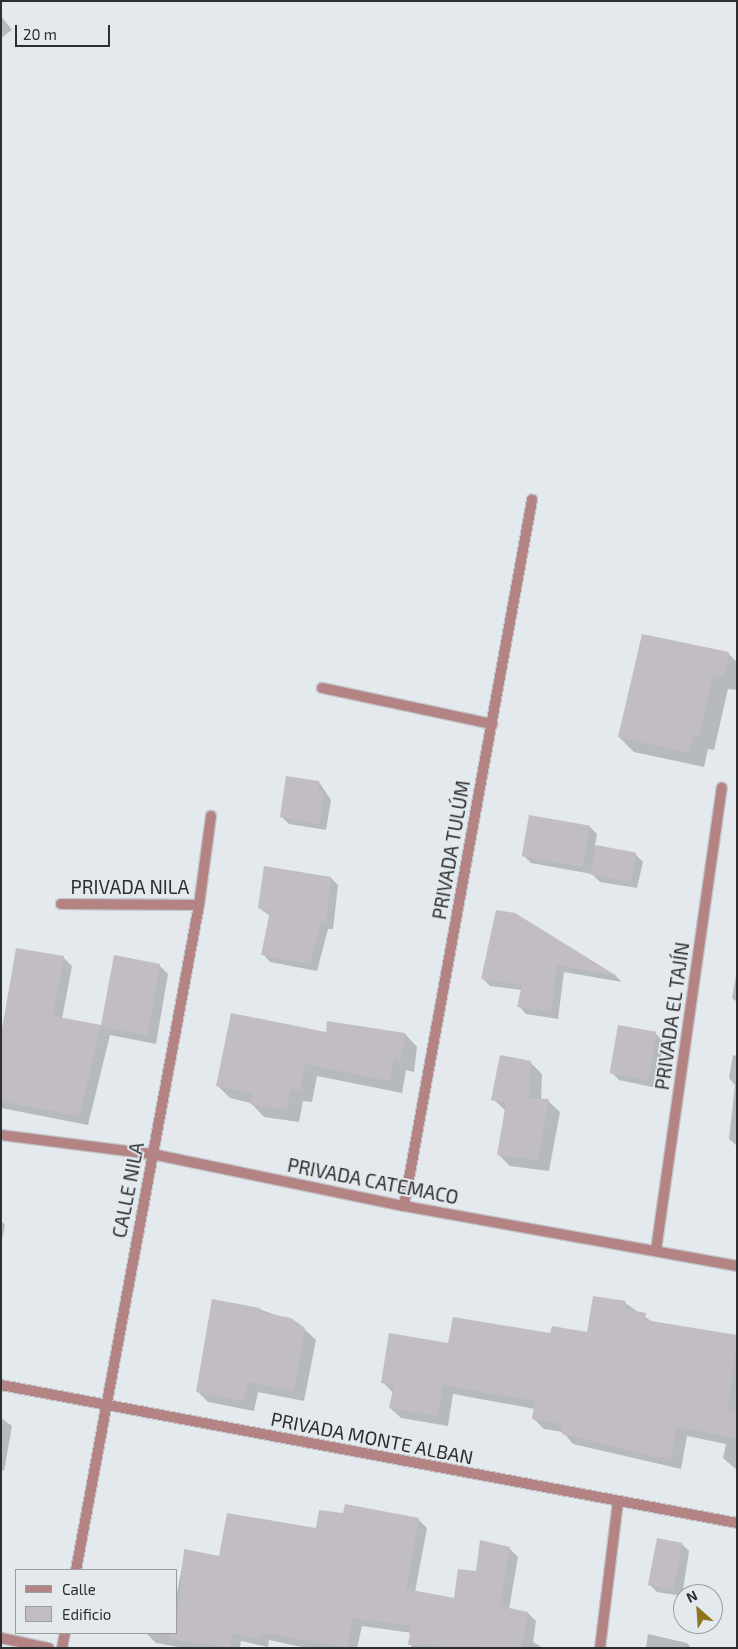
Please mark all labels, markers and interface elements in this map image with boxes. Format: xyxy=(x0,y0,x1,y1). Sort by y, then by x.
scale bar xyxy=(18,15,112,47)
text: 20 m xyxy=(23,25,57,43)
street label: PRIVADA TULÚM xyxy=(427,778,475,922)
street label: PRIVADA NILA xyxy=(70,876,190,898)
street label: PRIVADA EL TAJÍN xyxy=(650,940,694,1092)
street label: CALLE NILA xyxy=(108,1140,148,1240)
street label: PRIVADA CATEMACO xyxy=(285,1153,461,1209)
street label: PRIVADA MONTE ALBAN xyxy=(268,1407,476,1469)
legend xyxy=(15,1569,178,1634)
text: Calle xyxy=(62,1580,96,1598)
north arrow xyxy=(673,1584,723,1634)
text: N xyxy=(683,1586,700,1606)
text: Edificio xyxy=(62,1605,111,1623)

